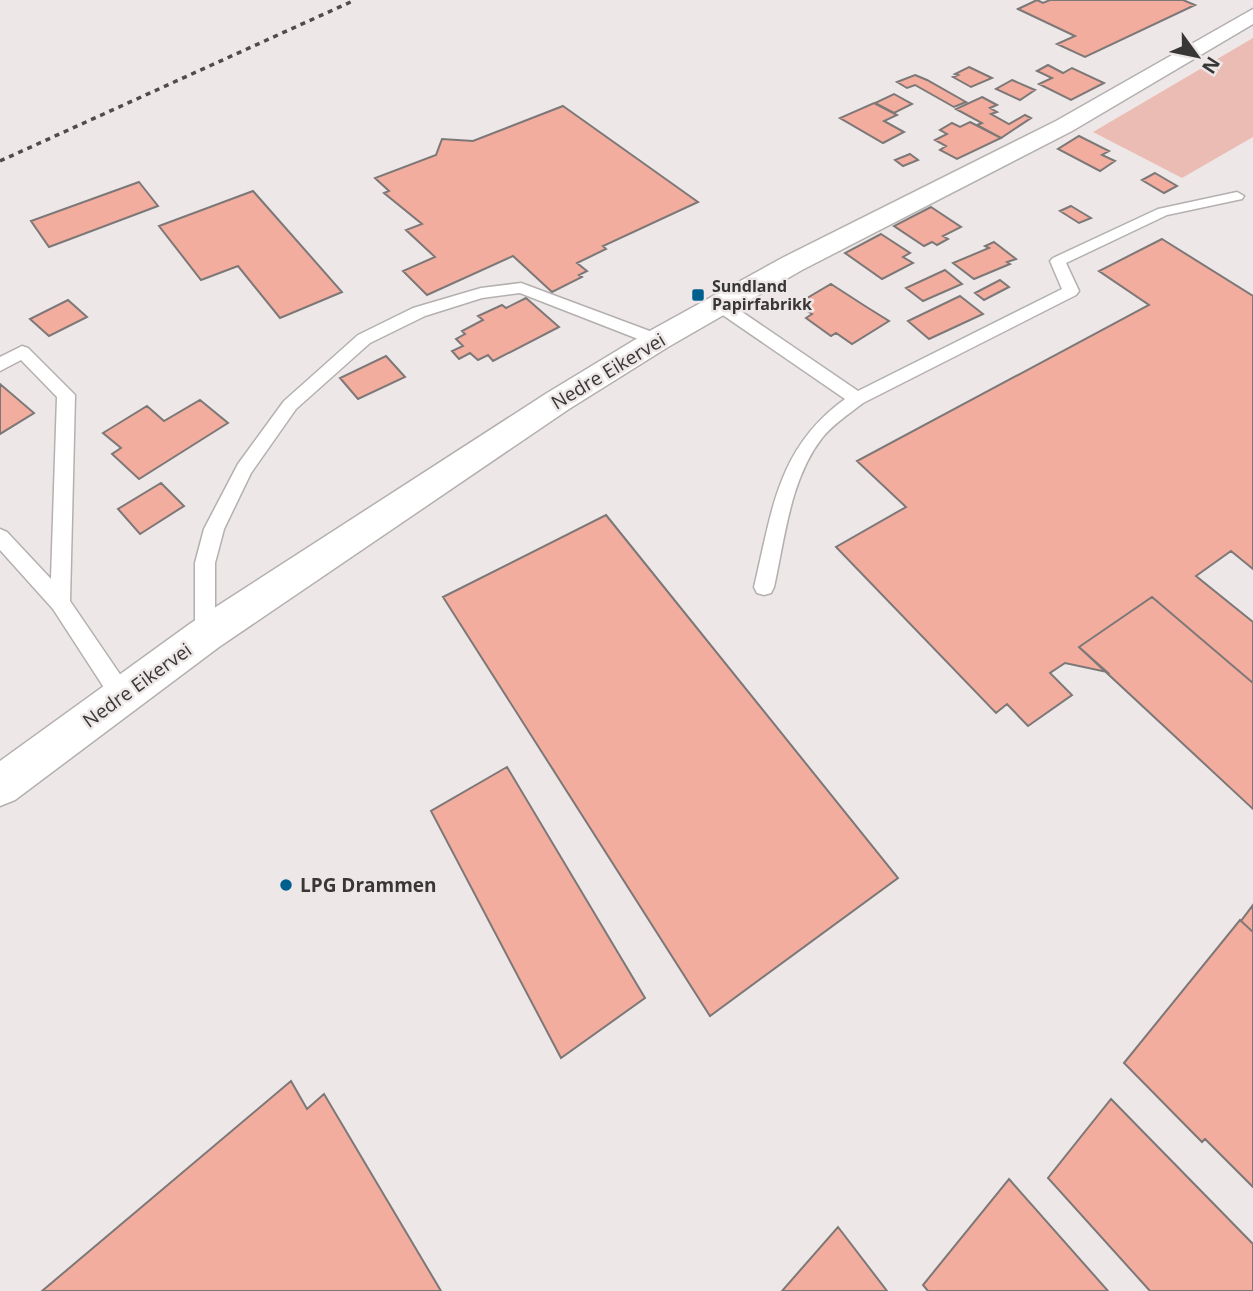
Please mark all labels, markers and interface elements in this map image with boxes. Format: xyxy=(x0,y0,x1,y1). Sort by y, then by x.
north arrow xyxy=(1162,21,1232,91)
text: N xyxy=(1196,52,1226,79)
place label: Sundland Papirfabrikk xyxy=(712,275,812,315)
marker: Sundland Papirfabrikk xyxy=(690,287,706,303)
street label: Nedre Eikervei xyxy=(546,327,670,415)
street label: Nedre Eikervei xyxy=(77,637,197,733)
place label: LPG Drammen xyxy=(300,872,437,898)
marker: LPG Drammen xyxy=(278,877,294,893)

